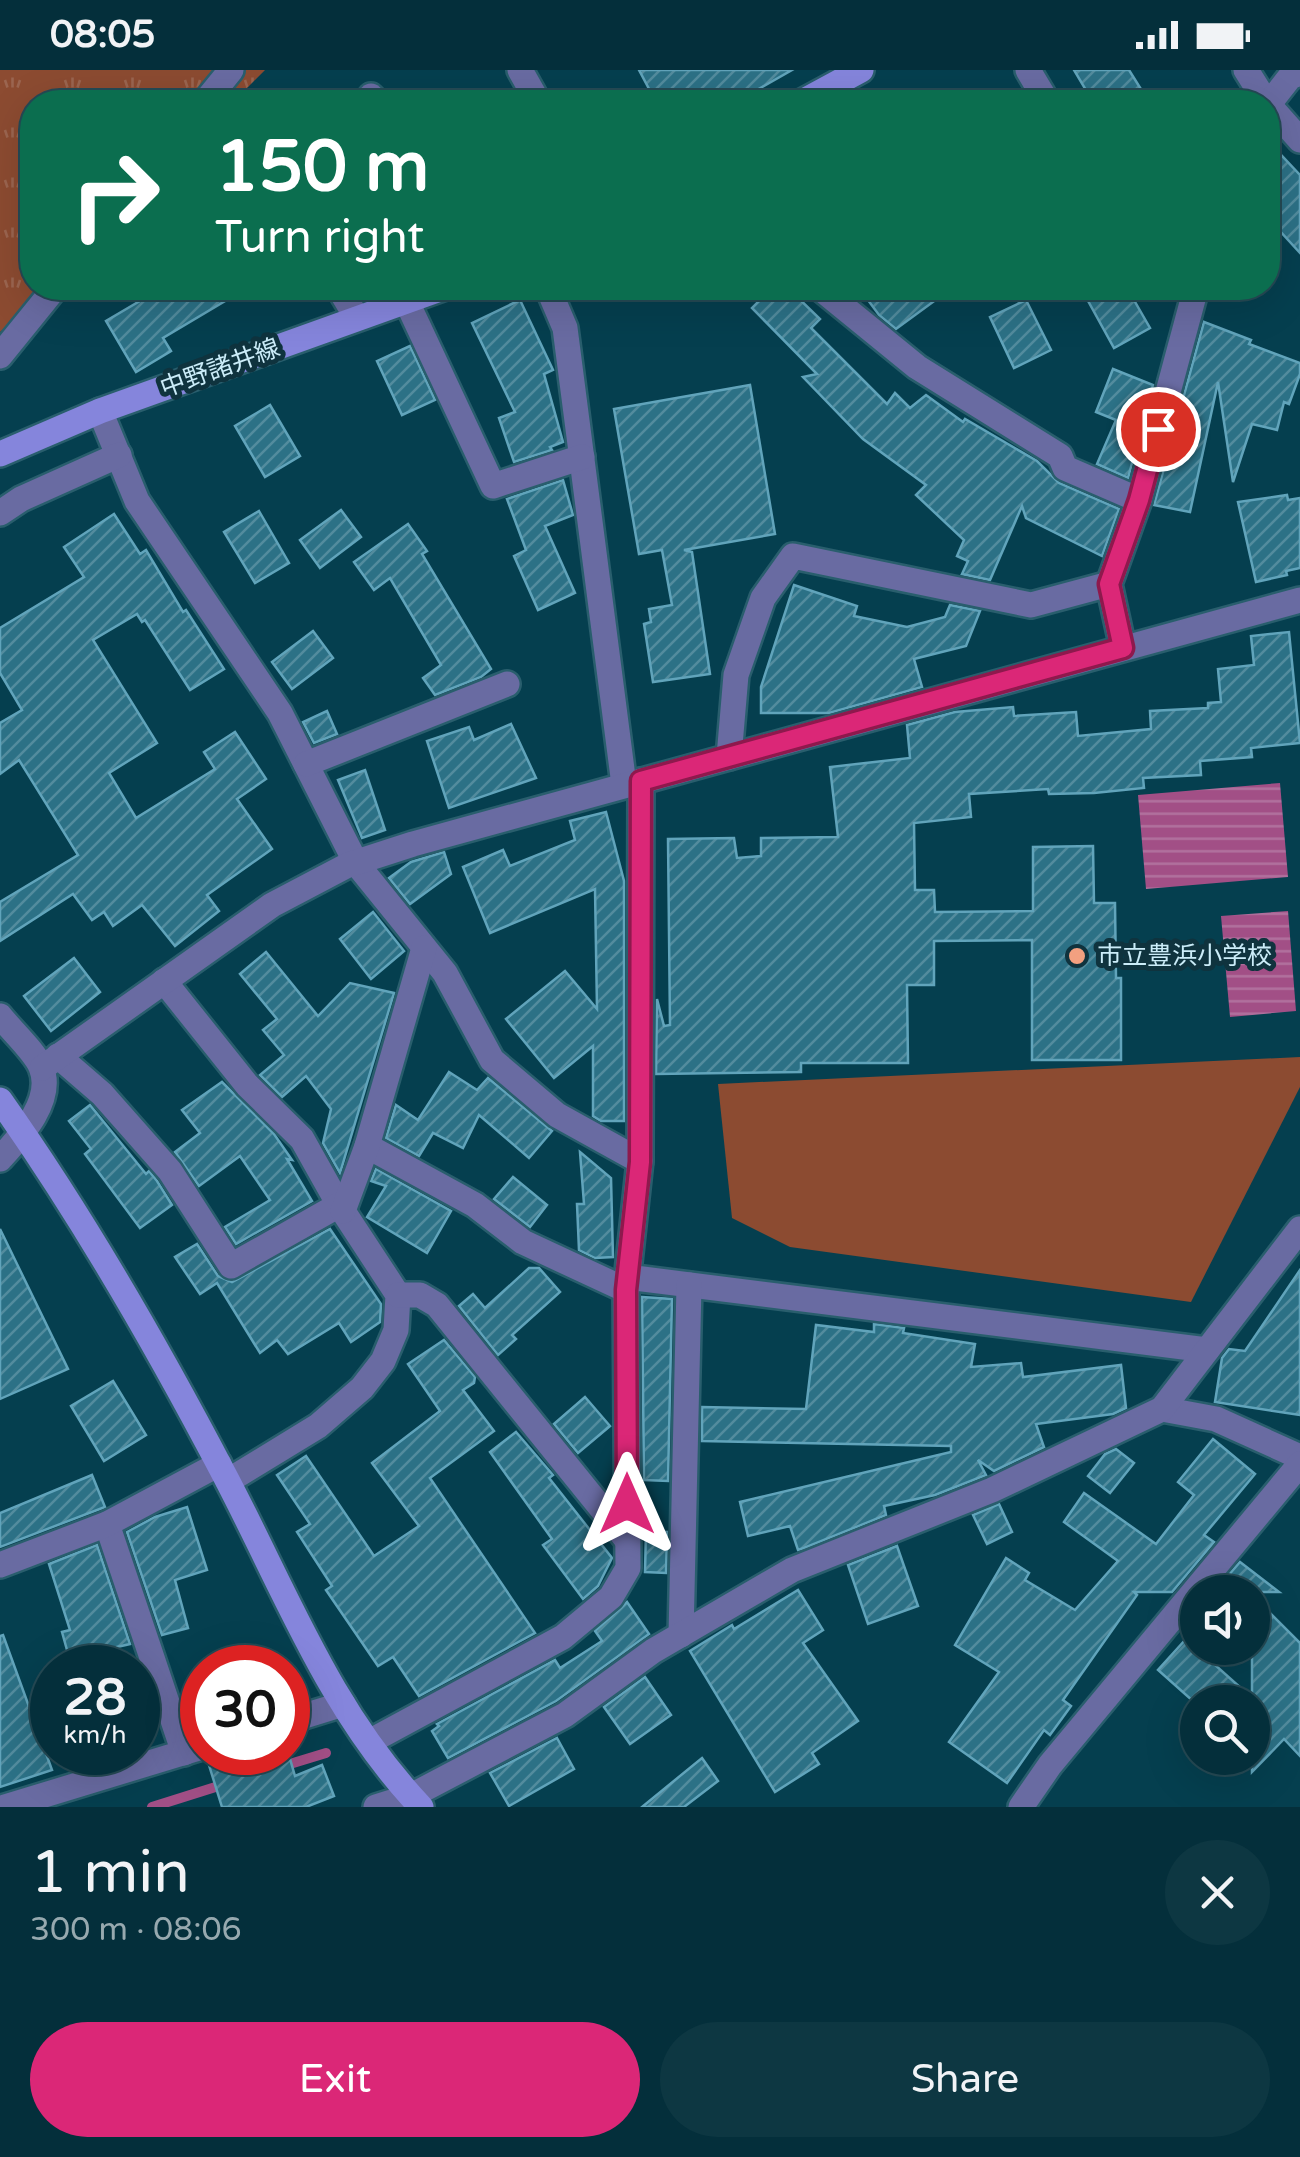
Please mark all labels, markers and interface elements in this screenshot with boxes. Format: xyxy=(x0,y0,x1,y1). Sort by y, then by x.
text: 08:05 xyxy=(50,12,155,58)
text: 150 m xyxy=(215,126,429,210)
icon: right xyxy=(50,130,180,260)
text: Turn right xyxy=(215,211,424,265)
street label: 中野諸井線 xyxy=(156,333,284,403)
pin xyxy=(1116,387,1201,472)
icon: arrive xyxy=(1131,402,1186,457)
place label: 市立豊浜小学校 xyxy=(1097,941,1272,971)
marker: 市立豊浜小学校 xyxy=(1066,945,1088,967)
position arrow xyxy=(575,1452,679,1556)
map controls xyxy=(1180,1575,1270,1775)
button: sound xyxy=(1180,1575,1270,1665)
speed limit sign: 30 xyxy=(180,1645,310,1775)
text: 28 xyxy=(64,1668,126,1728)
button: search xyxy=(1180,1685,1270,1775)
text: km/h xyxy=(64,1720,126,1750)
text: 1 min xyxy=(30,1837,190,1909)
button: close xyxy=(1165,1840,1270,1945)
text: 300 m · 08:06 xyxy=(30,1911,242,1949)
button: Exit xyxy=(30,2022,640,2137)
button: Share xyxy=(660,2022,1270,2137)

